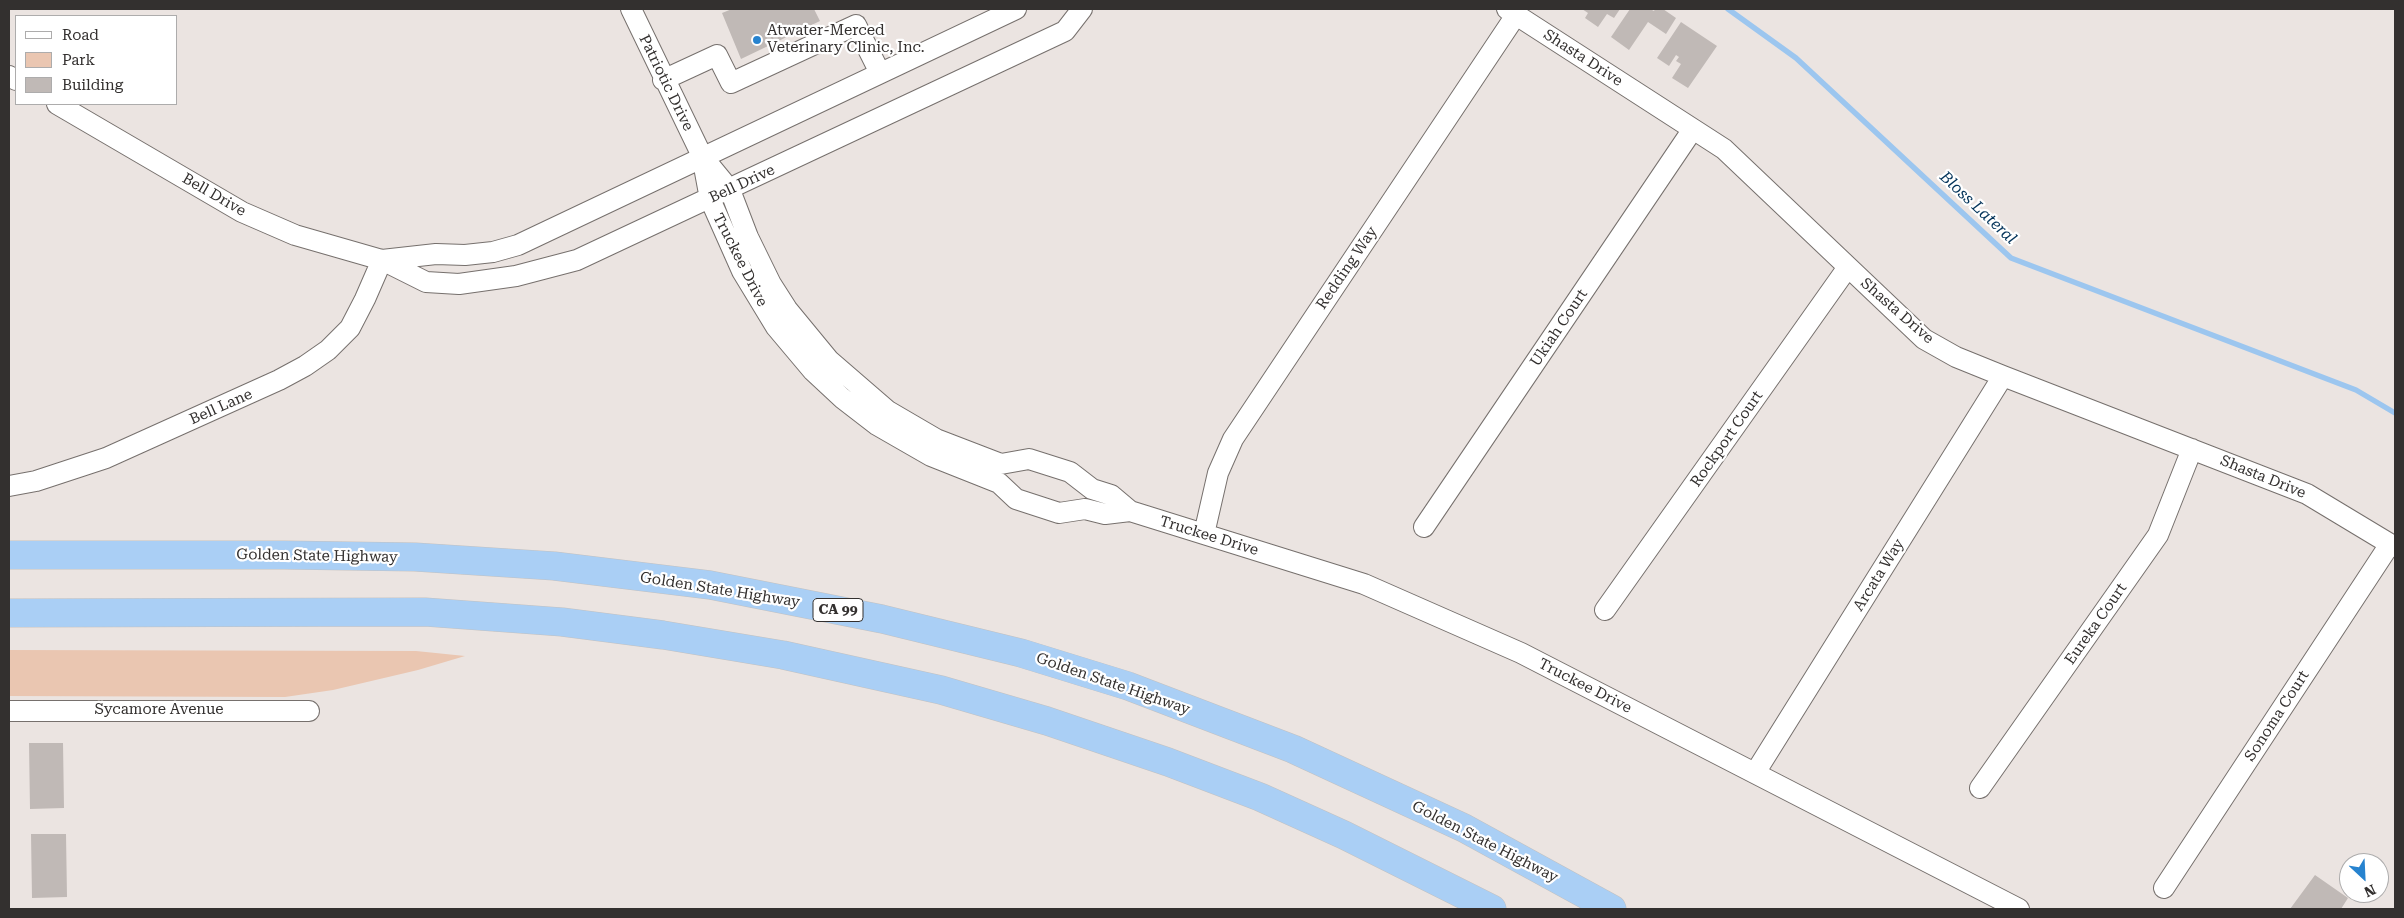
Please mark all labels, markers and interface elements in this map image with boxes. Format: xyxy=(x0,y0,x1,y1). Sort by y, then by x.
legend xyxy=(15,15,178,105)
place label: Atwater-Merced Veterinary Clinic, Inc. xyxy=(767,22,925,57)
text: Road xyxy=(62,26,99,44)
street label: Shasta Drive xyxy=(1540,26,1626,90)
street label: Patriotic Drive xyxy=(635,32,697,134)
marker: Atwater-Merced Veterinary Clinic, Inc. xyxy=(751,34,763,46)
text: Park xyxy=(62,51,95,69)
text: Building xyxy=(62,76,123,94)
street label: Bell Drive xyxy=(706,161,778,207)
water label: Bloss Lateral xyxy=(1936,168,2020,248)
street label: Bell Drive xyxy=(179,170,249,220)
street label: Truckee Drive xyxy=(709,210,771,310)
street label: Redding Way xyxy=(1313,223,1381,313)
street label: Shasta Drive xyxy=(1857,274,1937,348)
street label: Ukiah Court xyxy=(1527,286,1591,370)
street label: Bell Lane xyxy=(187,385,255,429)
street label: Rockport Court xyxy=(1687,387,1767,491)
street label: Shasta Drive xyxy=(2217,452,2309,502)
street label: Truckee Drive xyxy=(1157,512,1261,560)
street label: Arcata Way xyxy=(1850,536,1908,614)
street label: Golden State Highway xyxy=(236,546,398,566)
street label: Golden State Highway xyxy=(639,568,801,612)
street label: Eureka Court xyxy=(2061,580,2131,668)
road number: CA 99 xyxy=(813,598,863,622)
street label: Golden State Highway xyxy=(1034,649,1192,719)
street label: Truckee Drive xyxy=(1535,655,1635,717)
street label: Sonoma Court xyxy=(2241,667,2313,765)
street label: Sycamore Avenue xyxy=(95,701,223,719)
street label: Golden State Highway xyxy=(1409,797,1561,887)
north arrow xyxy=(2339,853,2389,903)
text: N xyxy=(2362,881,2378,900)

